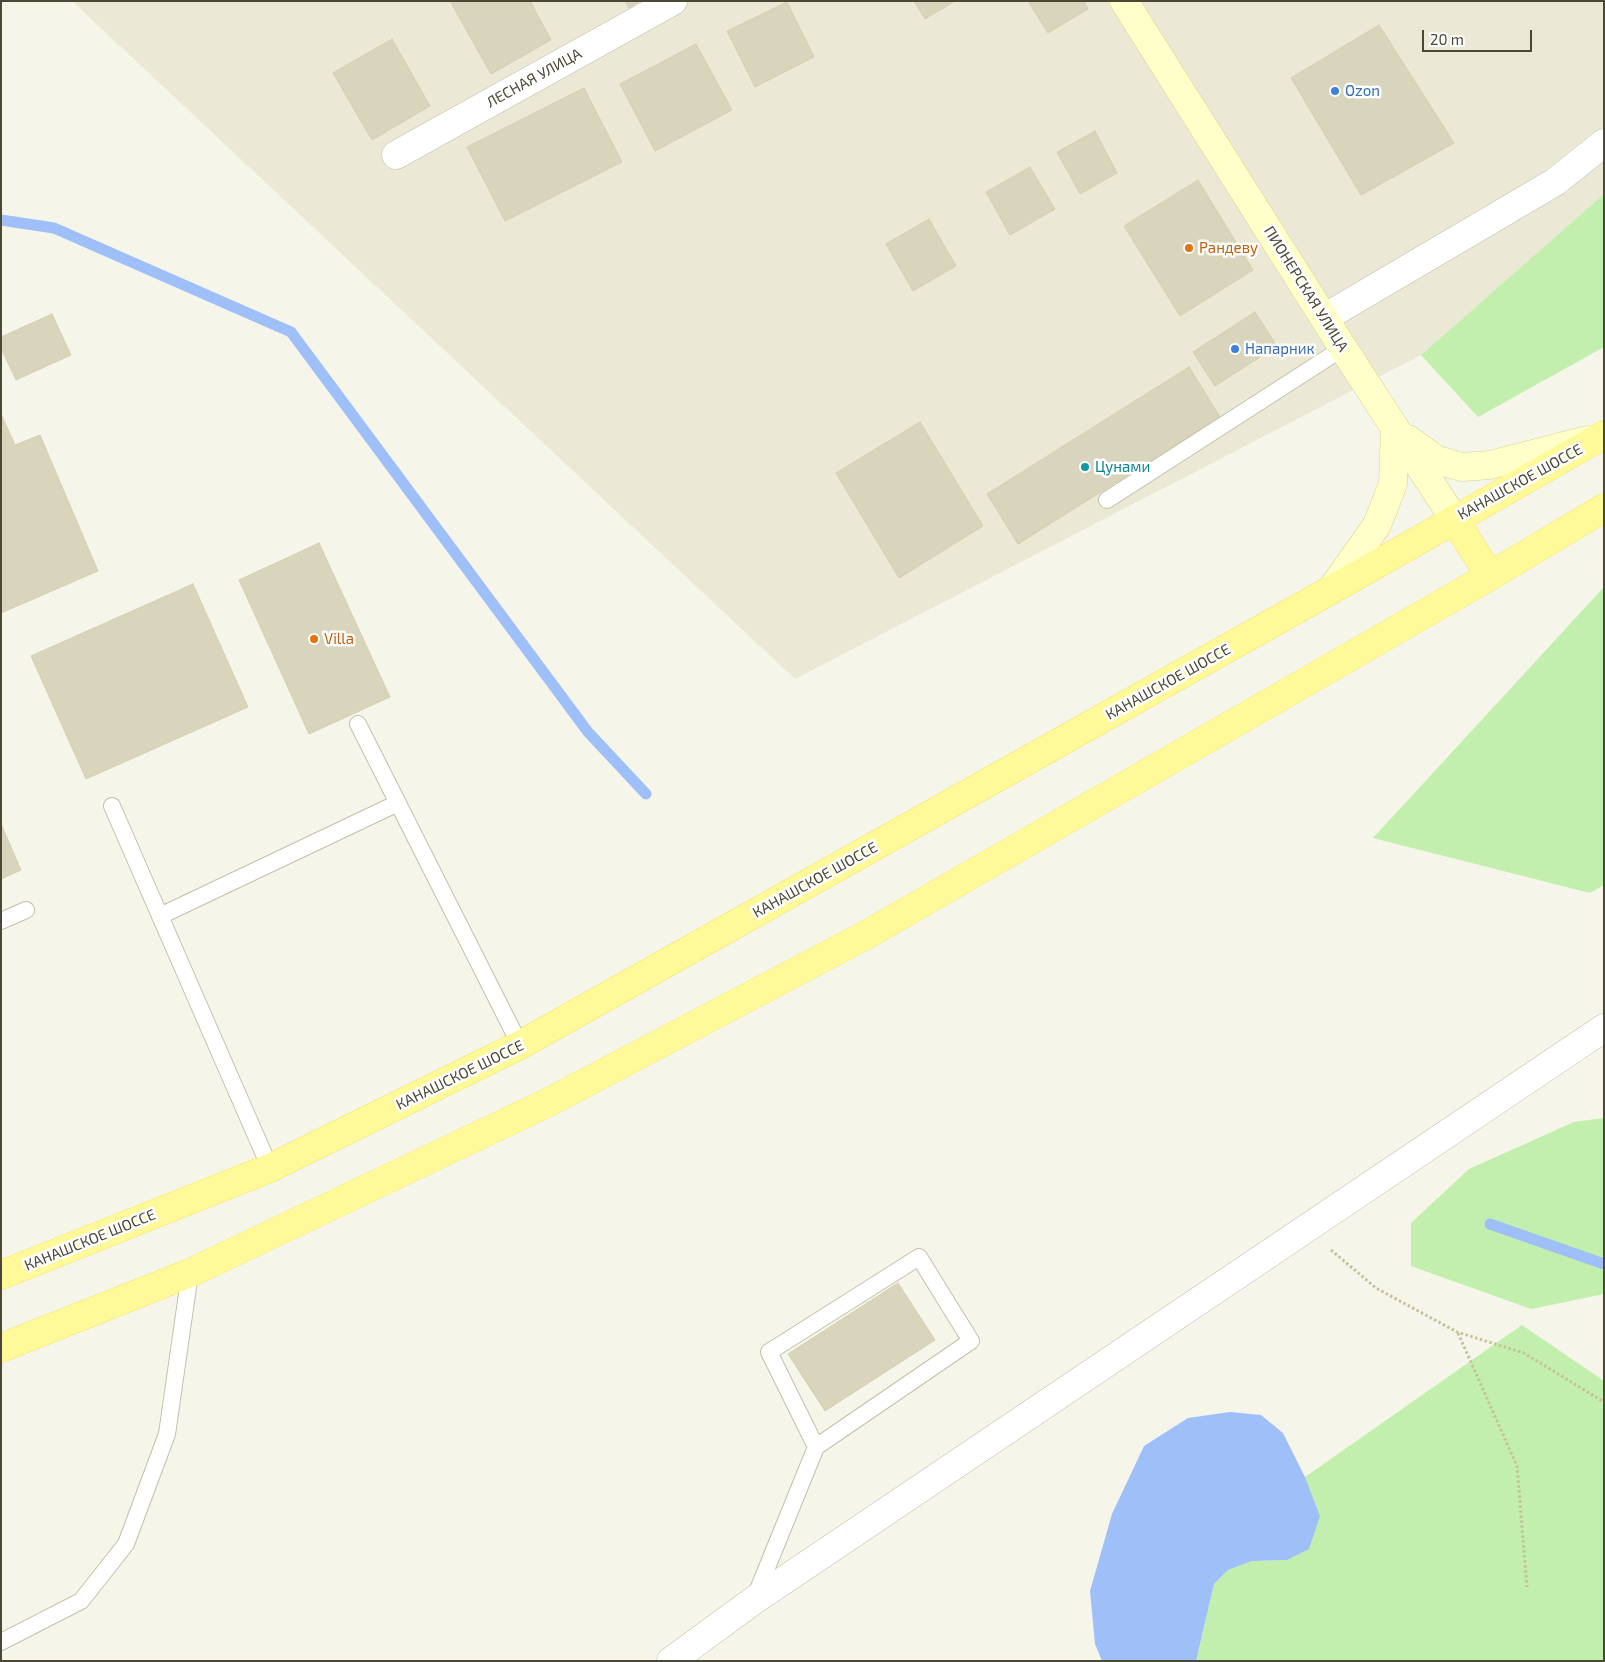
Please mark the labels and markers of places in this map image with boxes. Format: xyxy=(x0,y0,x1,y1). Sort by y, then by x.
place label: Ozon xyxy=(1345,82,1380,100)
marker: Ozon xyxy=(1329,85,1341,97)
place label: Рандеву xyxy=(1199,239,1258,257)
marker: Рандеву xyxy=(1183,242,1195,254)
place label: Напарник xyxy=(1245,340,1315,358)
marker: Напарник xyxy=(1229,343,1241,355)
place label: Цунами xyxy=(1095,458,1150,476)
marker: Цунами xyxy=(1079,461,1091,473)
place label: Villa xyxy=(324,630,354,648)
marker: Villa xyxy=(308,633,320,645)

